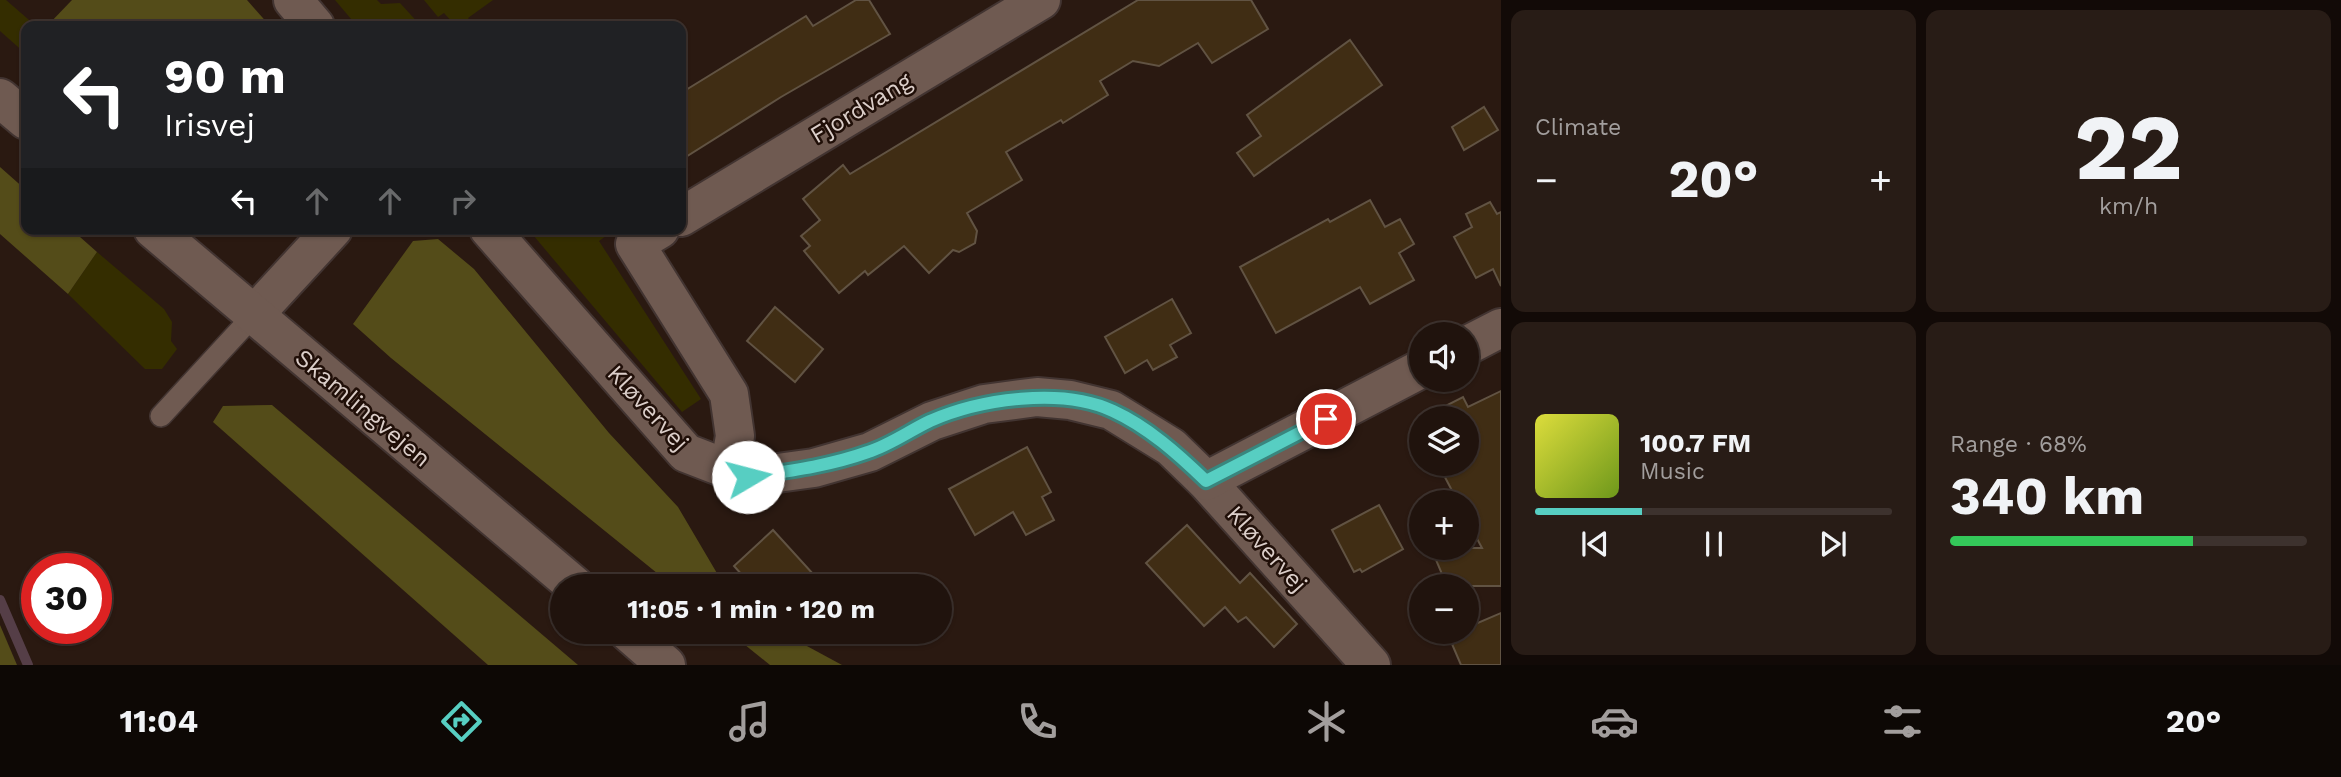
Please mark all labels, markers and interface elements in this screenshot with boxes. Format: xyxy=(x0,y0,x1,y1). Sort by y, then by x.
text: 90 m xyxy=(164,47,286,105)
icon: left xyxy=(49,49,140,140)
street label: Fjordvang xyxy=(805,67,917,149)
text: 22 xyxy=(2074,94,2183,201)
text: Irisvej xyxy=(164,106,255,144)
text: Climate xyxy=(1535,114,1621,141)
text: 20° xyxy=(1668,149,1759,210)
text: − xyxy=(1535,158,1558,202)
text: + xyxy=(1869,158,1892,202)
icon: left xyxy=(225,182,263,220)
icon: ahead xyxy=(298,182,336,220)
icon: ahead xyxy=(371,182,409,220)
icon: right xyxy=(444,182,482,220)
text: km/h xyxy=(2099,193,2158,220)
map controls xyxy=(1409,322,1479,644)
button: sound xyxy=(1409,322,1479,392)
street label: Skamlingvejen xyxy=(290,343,436,473)
street label: Kløvervej xyxy=(602,360,694,456)
pin xyxy=(1296,389,1356,449)
icon: arrive xyxy=(1307,400,1345,438)
button: layers xyxy=(1409,406,1479,476)
text: 100.7 FM xyxy=(1640,428,1751,458)
text: Range · 68% xyxy=(1950,431,2087,458)
position arrow xyxy=(711,440,785,514)
text: Music xyxy=(1640,458,1705,485)
text: 340 km xyxy=(1950,466,2144,527)
button: + xyxy=(1409,490,1479,560)
street label: Kløvervej xyxy=(1221,500,1313,598)
icon: previous xyxy=(1576,525,1614,563)
icon: pause xyxy=(1695,525,1733,563)
icon: next xyxy=(1814,525,1852,563)
speed limit sign: 30 xyxy=(21,553,112,644)
button: − xyxy=(1409,574,1479,644)
text: 11:05 · 1 min · 120 m xyxy=(627,594,875,624)
icon: directions xyxy=(437,697,486,746)
icon: music xyxy=(725,697,774,746)
icon: phone xyxy=(1013,697,1062,746)
icon: climate xyxy=(1302,697,1351,746)
icon: car xyxy=(1590,697,1639,746)
icon: filters xyxy=(1878,697,1927,746)
text: 11:04 xyxy=(120,702,198,740)
text: 20° xyxy=(2166,702,2221,740)

